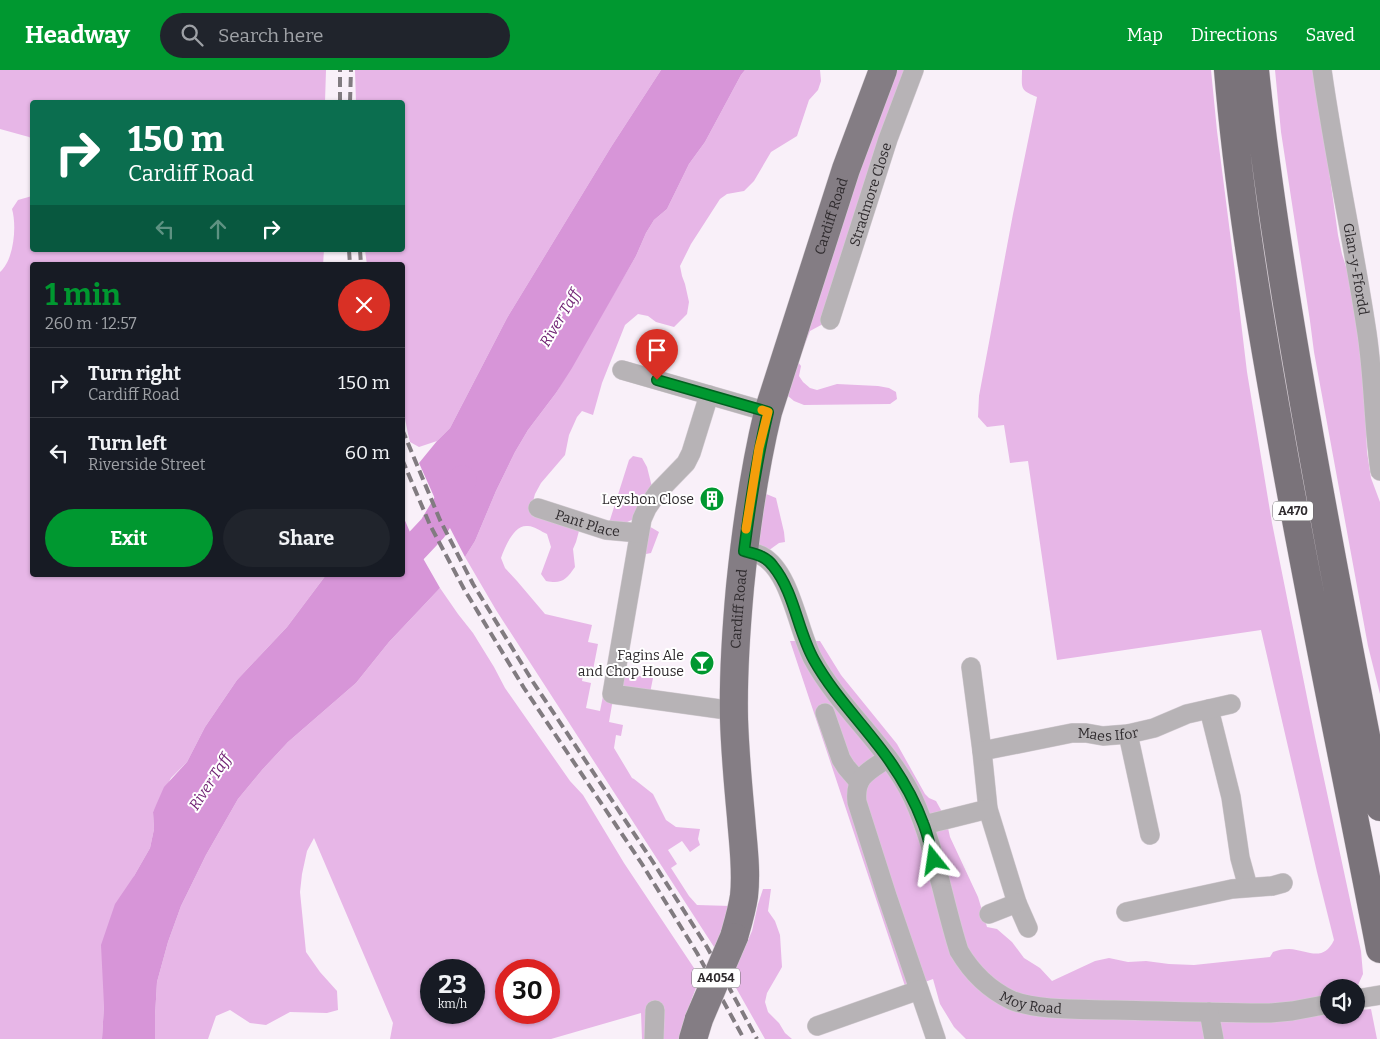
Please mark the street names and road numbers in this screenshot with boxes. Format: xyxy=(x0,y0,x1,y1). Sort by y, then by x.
street label: Stradmore Close xyxy=(846,140,895,248)
street label: Cardiff Road xyxy=(811,175,851,257)
street label: Glan-y-Ffordd xyxy=(1340,222,1373,316)
road number: A470 xyxy=(1273,502,1313,521)
street label: Pant Place xyxy=(553,506,621,540)
street label: Cardiff Road xyxy=(727,568,750,649)
street label: Maes Ifor xyxy=(1078,723,1140,745)
road number: A4054 xyxy=(692,968,740,988)
street label: Moy Road xyxy=(997,987,1062,1017)

